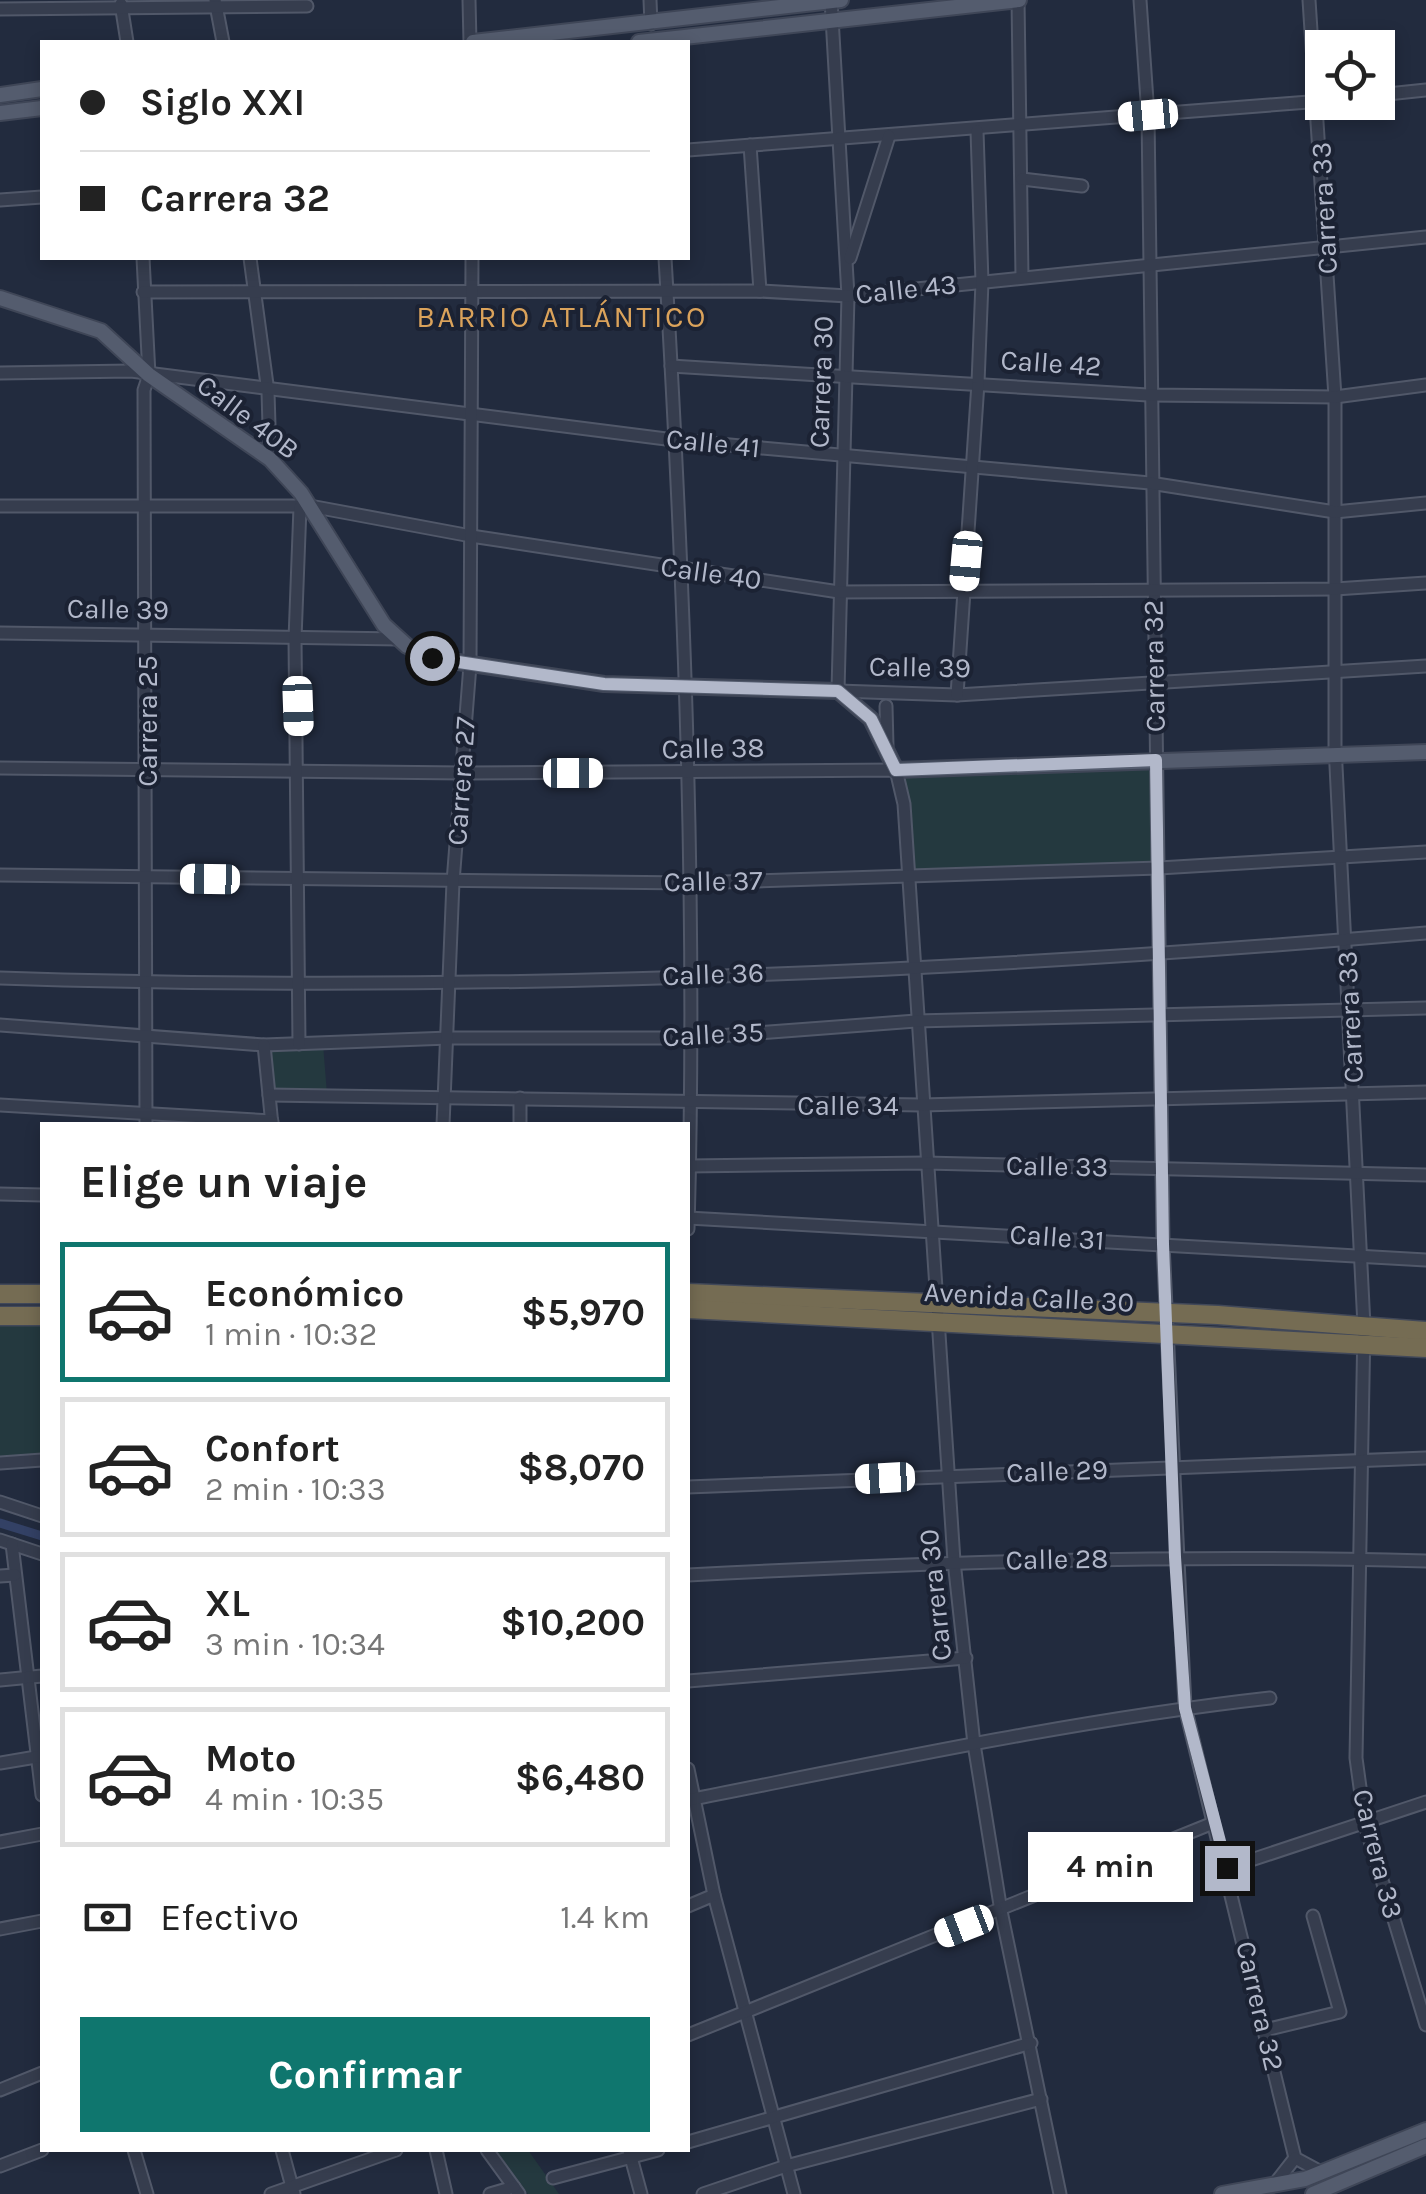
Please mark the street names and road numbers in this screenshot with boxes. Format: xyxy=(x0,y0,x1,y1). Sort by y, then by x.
street label: Carrera 33 xyxy=(1304,141,1344,275)
street label: Calle 43 xyxy=(854,267,958,311)
street label: Carrera 30 xyxy=(802,315,840,449)
street label: Calle 42 xyxy=(999,343,1103,383)
street label: Calle 40B xyxy=(191,368,305,466)
street label: Calle 41 xyxy=(664,422,762,464)
street label: Calle 40 xyxy=(658,550,764,596)
street label: Calle 39 xyxy=(67,592,169,626)
street label: Carrera 32 xyxy=(1136,600,1172,732)
street label: Calle 39 xyxy=(869,650,971,684)
street label: Carrera 25 xyxy=(131,655,164,787)
street label: Carrera 27 xyxy=(440,716,482,846)
street label: Calle 38 xyxy=(661,731,765,765)
street label: Calle 37 xyxy=(663,864,763,898)
street label: Carrera 33 xyxy=(1330,950,1370,1084)
street label: Calle 36 xyxy=(662,956,764,992)
street label: Calle 35 xyxy=(661,1015,765,1053)
street label: Calle 34 xyxy=(797,1089,899,1122)
street label: Calle 33 xyxy=(1006,1149,1108,1183)
street label: Calle 31 xyxy=(1008,1217,1106,1257)
street label: Avenida Calle 30 xyxy=(923,1275,1135,1319)
street label: Calle 29 xyxy=(1006,1453,1108,1489)
street label: Carrera 30 xyxy=(912,1527,958,1663)
street label: Calle 28 xyxy=(1005,1542,1109,1576)
street label: Carrera 33 xyxy=(1346,1786,1410,1922)
street label: Carrera 32 xyxy=(1229,1938,1291,2074)

